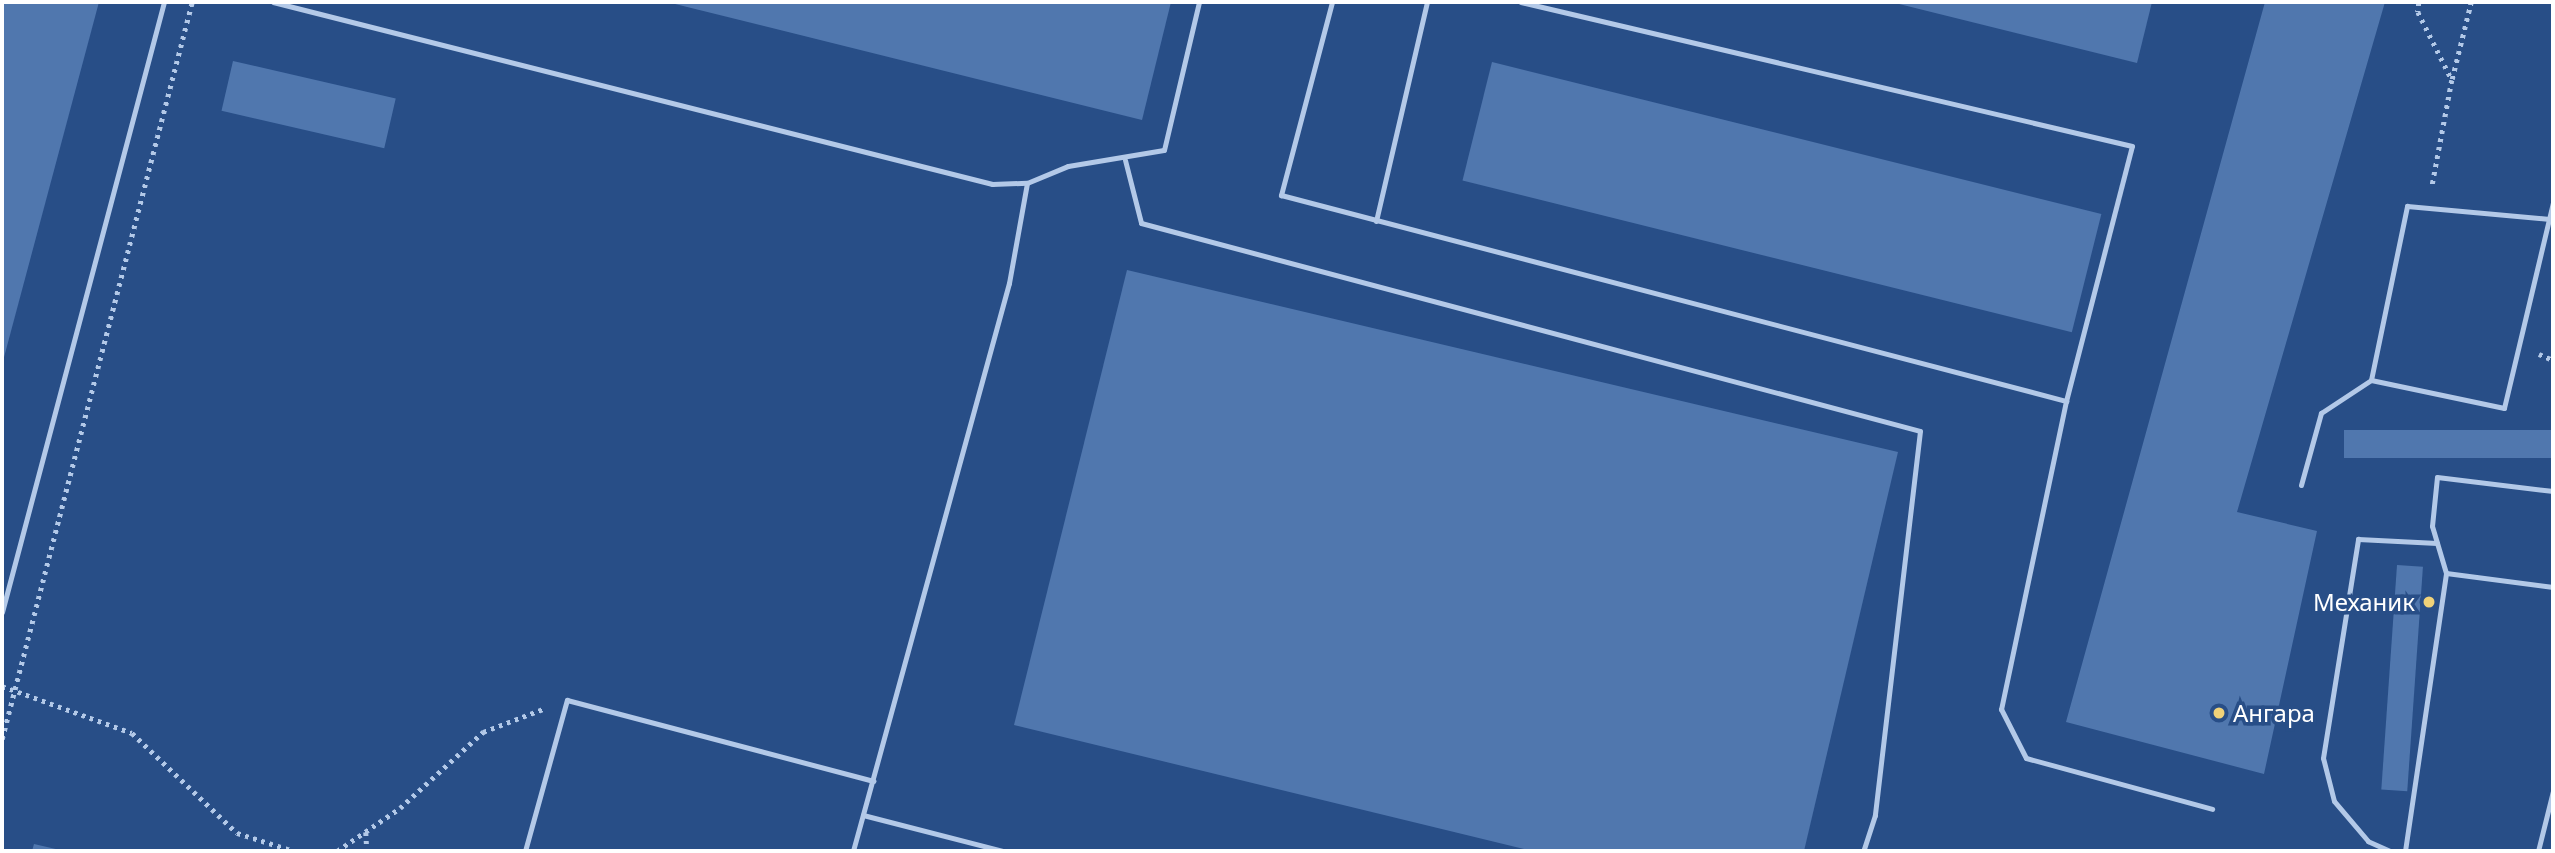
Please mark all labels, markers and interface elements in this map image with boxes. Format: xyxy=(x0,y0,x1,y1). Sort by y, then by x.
place label: Механик xyxy=(2313,588,2415,616)
marker: Механик xyxy=(2421,594,2437,610)
place label: Ангара xyxy=(2233,699,2315,727)
marker: Ангара xyxy=(2211,705,2227,721)

